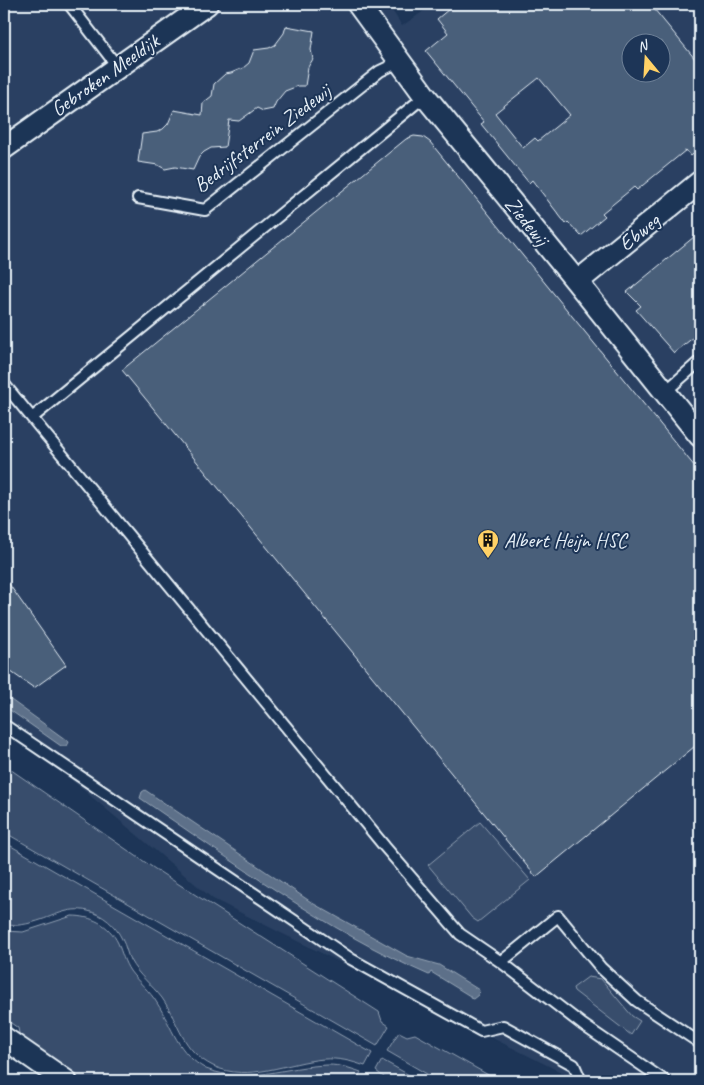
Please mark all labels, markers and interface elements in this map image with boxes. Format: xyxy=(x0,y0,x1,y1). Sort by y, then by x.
street label: Gebroken Meeldijk xyxy=(46,27,165,122)
north arrow xyxy=(622,32,672,82)
text: N xyxy=(635,36,651,56)
street label: Bedrijfsterrein Ziedewij xyxy=(188,76,338,198)
street label: Ziedewij xyxy=(499,191,556,253)
street label: Ebweg xyxy=(613,207,666,256)
place label: Albert Heijn HSC xyxy=(504,527,629,553)
building icon: Albert Heijn HSC xyxy=(476,528,500,559)

